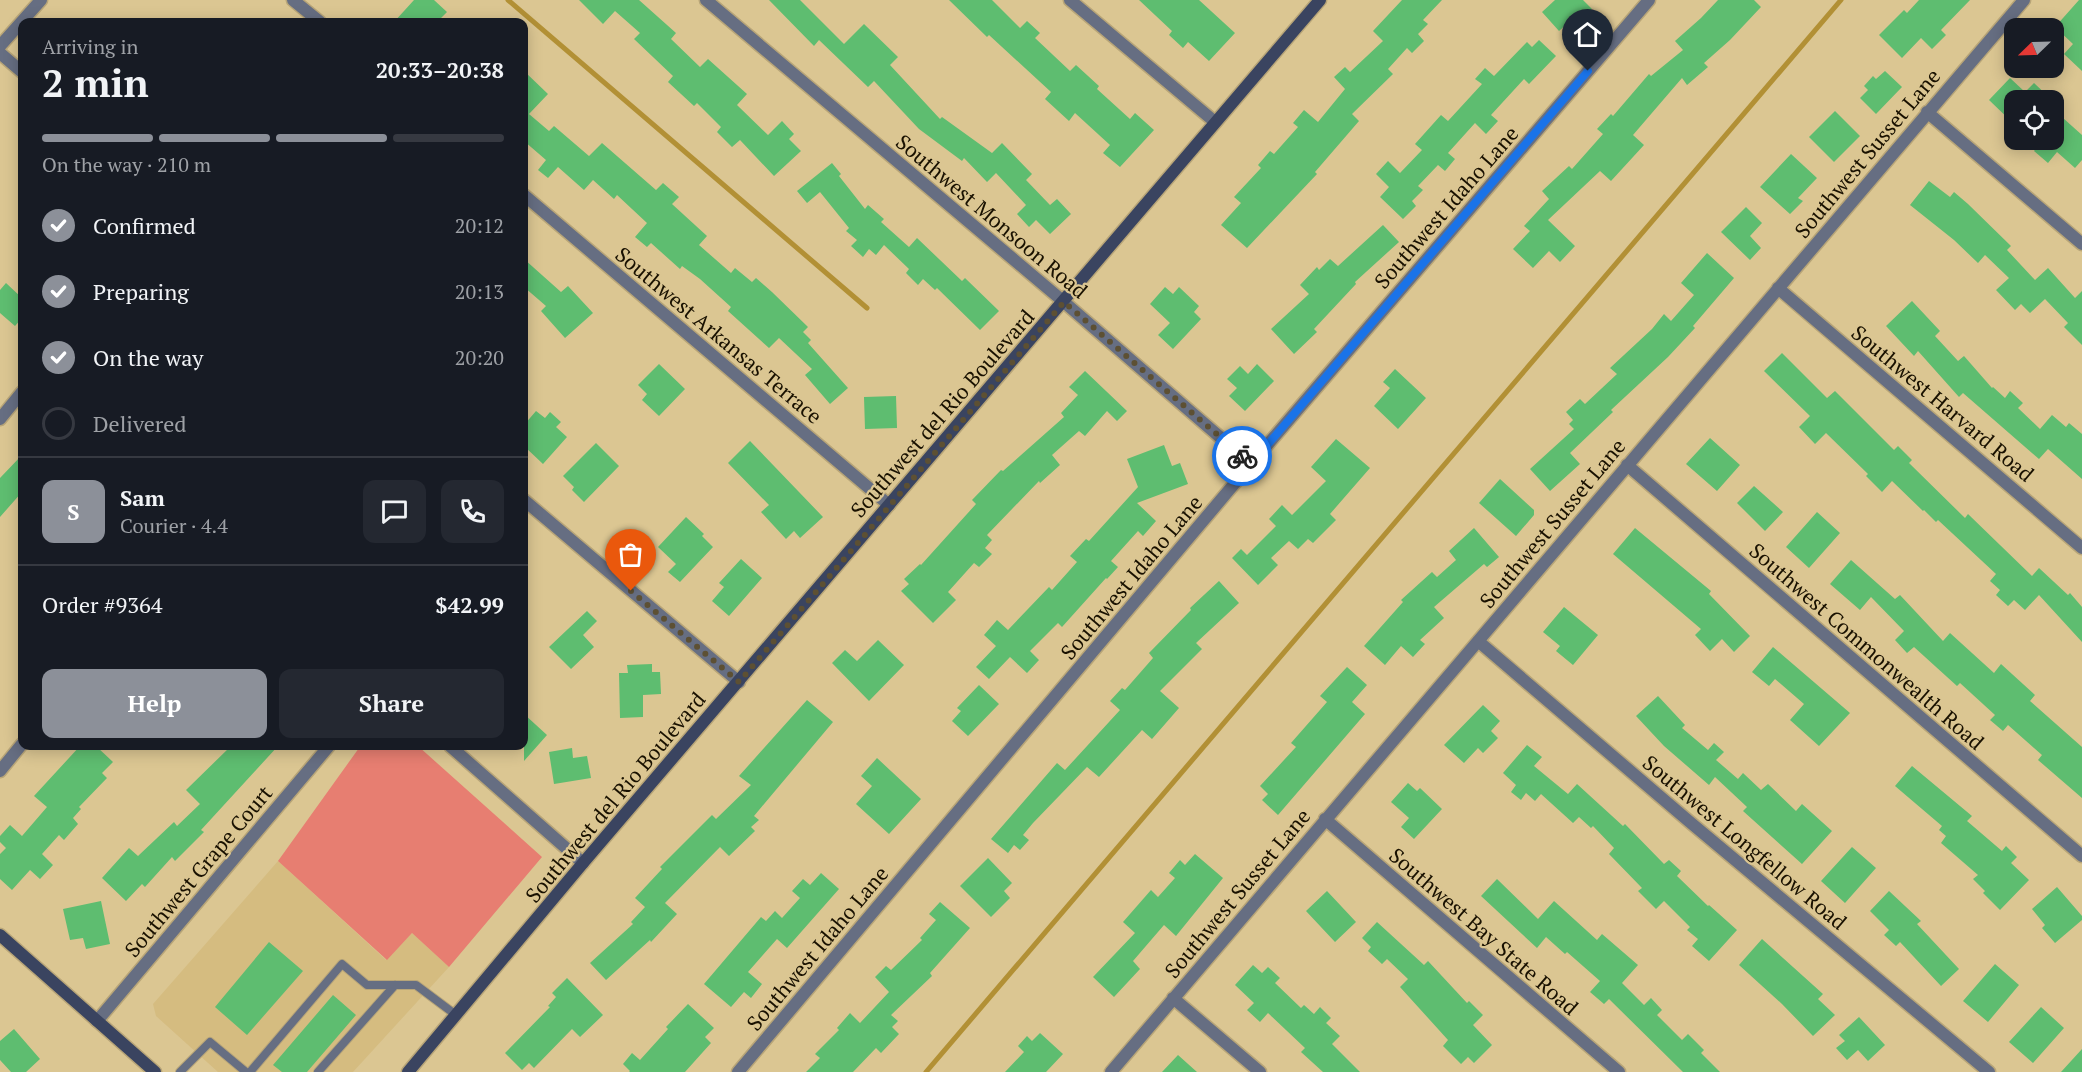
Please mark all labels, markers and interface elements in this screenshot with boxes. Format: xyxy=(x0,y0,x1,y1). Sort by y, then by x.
pin xyxy=(1562,9,1613,71)
icon: home xyxy=(1571,18,1604,51)
north arrow xyxy=(2004,18,2064,78)
map controls xyxy=(2004,18,2064,150)
text: Arriving in xyxy=(42,33,138,60)
text: 20:33–20:38 xyxy=(376,55,504,84)
text: 2 min xyxy=(42,56,149,108)
street label: Southwest Susset Lane xyxy=(1788,63,1946,243)
button: locate xyxy=(2004,90,2064,150)
street label: Southwest Idaho Lane xyxy=(1368,120,1524,294)
street label: Southwest Monsoon Road xyxy=(890,128,1094,305)
text: On the way · 210 m xyxy=(42,151,211,178)
icon: check xyxy=(42,209,75,242)
text: Confirmed xyxy=(93,211,196,240)
text: 20:12 xyxy=(455,212,504,239)
street label: Southwest Arkansas Terrace xyxy=(610,240,828,430)
icon: check xyxy=(42,275,75,308)
text: Preparing xyxy=(93,277,189,306)
text: 20:13 xyxy=(455,278,504,305)
street label: Southwest del Rio Boulevard xyxy=(844,303,1040,523)
street label: Southwest Harvard Road xyxy=(1846,318,2040,488)
icon: check xyxy=(42,341,75,374)
text: On the way xyxy=(93,343,203,372)
text: 20:20 xyxy=(455,344,504,371)
text: Delivered xyxy=(93,409,186,438)
courier xyxy=(1212,426,1272,486)
street label: Southwest Susset Lane xyxy=(1473,433,1631,613)
icon: bike xyxy=(1226,440,1259,473)
button: chat xyxy=(363,480,426,543)
button: phone xyxy=(441,480,504,543)
text: Sam xyxy=(120,483,165,512)
street label: Southwest Idaho Lane xyxy=(1054,489,1208,665)
text: S xyxy=(67,497,80,526)
text: Courier · 4.4 xyxy=(120,512,228,539)
pin xyxy=(605,529,656,591)
street label: Southwest Commonwealth Road xyxy=(1744,536,1990,756)
icon: bag xyxy=(614,538,647,571)
text: Order #9364 xyxy=(42,590,162,619)
text: $42.99 xyxy=(435,590,504,619)
button: Help xyxy=(42,669,267,738)
button: Share xyxy=(279,669,504,738)
street label: Southwest del Rio Boulevard xyxy=(519,686,712,908)
street label: Southwest Longfellow Road xyxy=(1637,748,1853,936)
street label: Southwest Grape Court xyxy=(118,779,278,963)
street label: Southwest Susset Lane xyxy=(1158,803,1316,983)
street label: Southwest Bay State Road xyxy=(1384,841,1585,1021)
street label: Southwest Idaho Lane xyxy=(740,860,894,1036)

